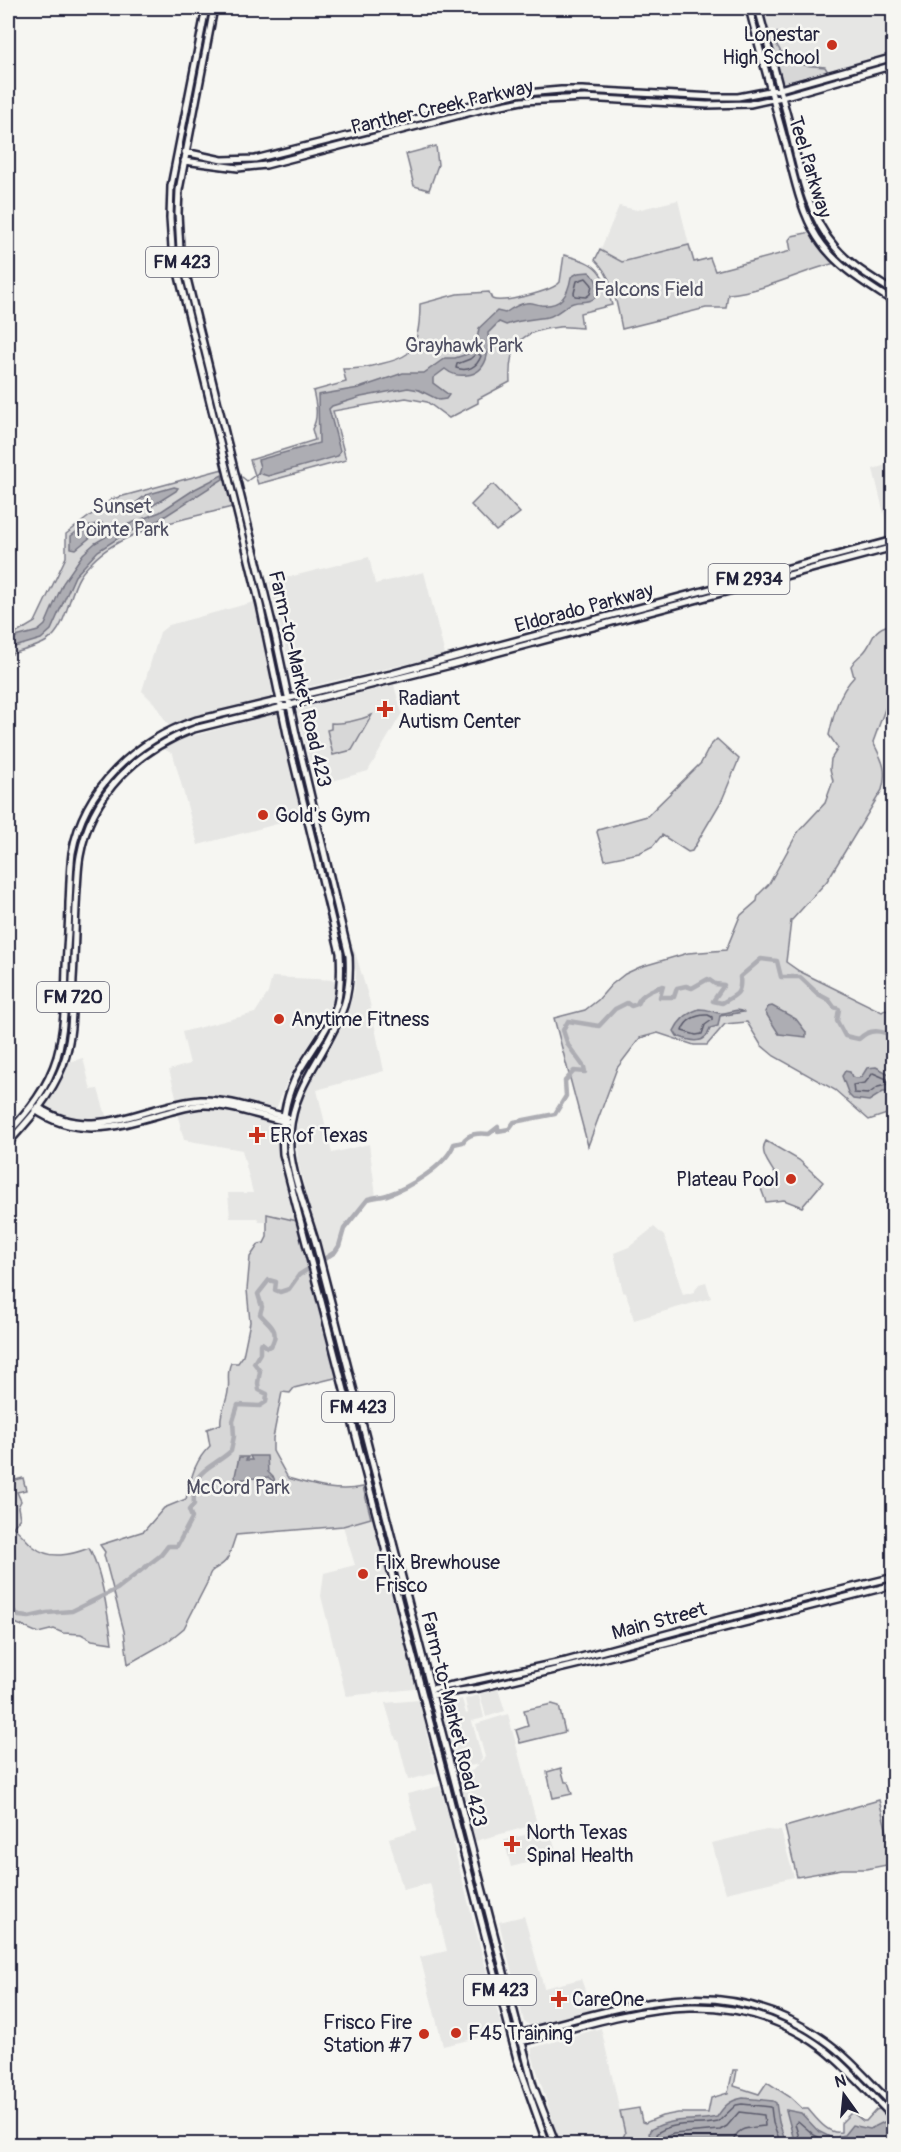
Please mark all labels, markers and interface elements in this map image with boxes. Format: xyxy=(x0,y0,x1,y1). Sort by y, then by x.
place label: Lonestar High School xyxy=(722,22,820,70)
marker: Lonestar High School xyxy=(825,38,839,52)
street label: Panther Creek Parkway xyxy=(348,74,536,140)
street label: Teel Parkway xyxy=(783,113,837,221)
road number: FM 423 xyxy=(146,247,218,277)
park label: Falcons Field xyxy=(594,277,704,302)
park label: Grayhawk Park xyxy=(405,333,524,358)
park label: Sunset Pointe Park xyxy=(75,494,169,542)
road number: FM 2934 xyxy=(708,564,789,594)
street label: Farm-to-Market Road 423 xyxy=(263,568,337,790)
street label: Eldorado Parkway xyxy=(512,577,657,639)
place label: Radiant Autism Center xyxy=(398,686,521,734)
marker: Radiant Autism Center xyxy=(376,700,394,718)
place label: Gold's Gym xyxy=(275,803,370,828)
marker: Gold's Gym xyxy=(256,808,270,822)
road number: FM 720 xyxy=(37,982,109,1012)
place label: Anytime Fitness xyxy=(291,1007,429,1032)
marker: Anytime Fitness xyxy=(272,1012,286,1026)
place label: ER of Texas xyxy=(270,1123,368,1148)
marker: ER of Texas xyxy=(248,1126,266,1144)
place label: Plateau Pool xyxy=(676,1167,779,1192)
marker: Plateau Pool xyxy=(784,1172,798,1186)
road number: FM 423 xyxy=(322,1392,394,1422)
park label: McCord Park xyxy=(186,1475,290,1500)
place label: Flix Brewhouse Frisco xyxy=(375,1550,500,1598)
marker: Flix Brewhouse Frisco xyxy=(356,1567,370,1581)
street label: Main Street xyxy=(609,1596,710,1646)
street label: Farm-to-Market Road 423 xyxy=(415,1609,493,1829)
place label: North Texas Spinal Health xyxy=(526,1820,633,1868)
marker: North Texas Spinal Health xyxy=(503,1835,521,1853)
road number: FM 423 xyxy=(464,1975,536,2005)
place label: CareOne xyxy=(572,1987,644,2012)
marker: CareOne xyxy=(550,1990,568,2008)
place label: Frisco Fire Station #7 xyxy=(323,2010,412,2058)
place label: F45 Training xyxy=(468,2021,573,2046)
marker: F45 Training xyxy=(449,2026,463,2040)
marker: Frisco Fire Station #7 xyxy=(417,2027,431,2041)
north arrow xyxy=(814,2065,874,2125)
text: N xyxy=(833,2070,848,2093)

